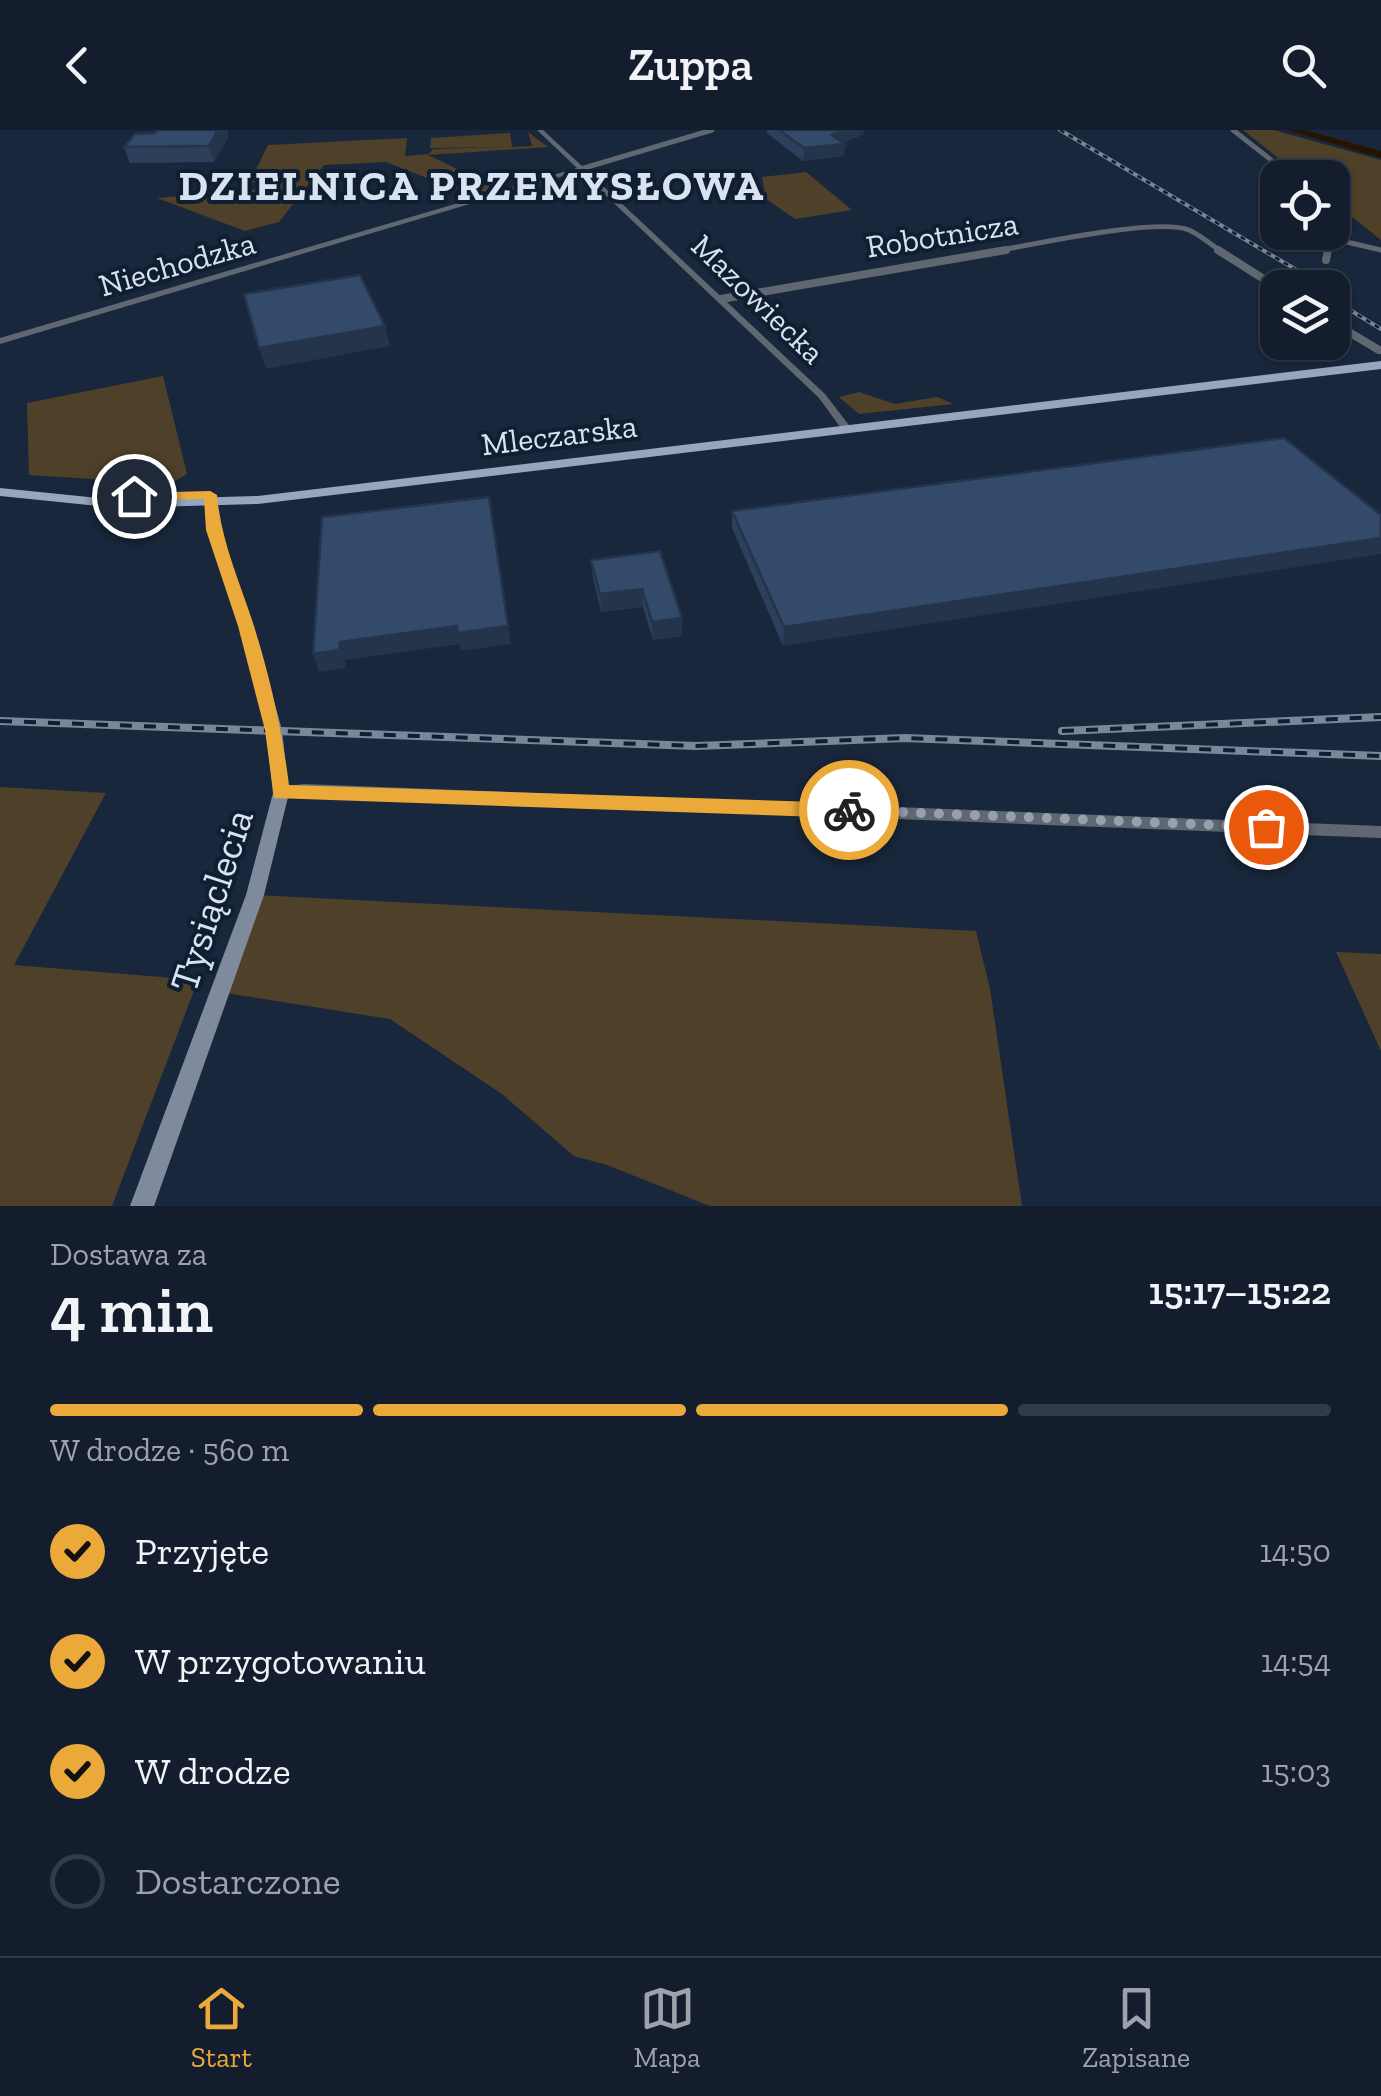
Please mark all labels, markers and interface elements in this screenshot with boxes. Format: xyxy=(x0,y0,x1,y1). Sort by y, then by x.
icon: back xyxy=(50,38,105,93)
text: Zuppa xyxy=(628,38,753,92)
icon: search xyxy=(1276,38,1331,93)
district label: DZIELNICA PRZEMYSŁOWA xyxy=(179,160,766,211)
map controls xyxy=(1260,160,1350,360)
button: locate xyxy=(1260,160,1350,250)
street label: Robotnicza xyxy=(863,204,1021,266)
street label: Niechodzka xyxy=(95,224,259,304)
street label: Mazowiecka xyxy=(684,226,832,372)
button: layers xyxy=(1260,270,1350,360)
street label: Mleczarska xyxy=(479,407,639,463)
pin xyxy=(92,454,177,539)
icon: home xyxy=(107,469,162,524)
courier xyxy=(799,760,899,860)
icon: bike xyxy=(822,783,877,838)
pin xyxy=(1224,785,1309,870)
icon: bag xyxy=(1239,800,1294,855)
street label: Tysiąclecia xyxy=(159,803,263,997)
text: Dostawa za xyxy=(50,1235,207,1273)
text: 15:17–15:22 xyxy=(1149,1268,1331,1314)
text: 4 min xyxy=(50,1271,213,1349)
text: W drodze · 560 m xyxy=(50,1431,289,1469)
icon: check xyxy=(50,1524,105,1579)
text: Przyjęte xyxy=(135,1528,269,1574)
text: 14:50 xyxy=(1259,1532,1331,1570)
icon: check xyxy=(50,1634,105,1689)
text: W przygotowaniu xyxy=(135,1638,426,1684)
text: 14:54 xyxy=(1261,1642,1331,1680)
icon: check xyxy=(50,1744,105,1799)
text: W drodze xyxy=(135,1748,291,1794)
text: 15:03 xyxy=(1261,1752,1331,1790)
text: Dostarczone xyxy=(135,1858,341,1904)
tab: Start xyxy=(191,1981,252,2074)
tab: Mapa xyxy=(634,1981,700,2074)
tab: Zapisane xyxy=(1082,1981,1190,2074)

